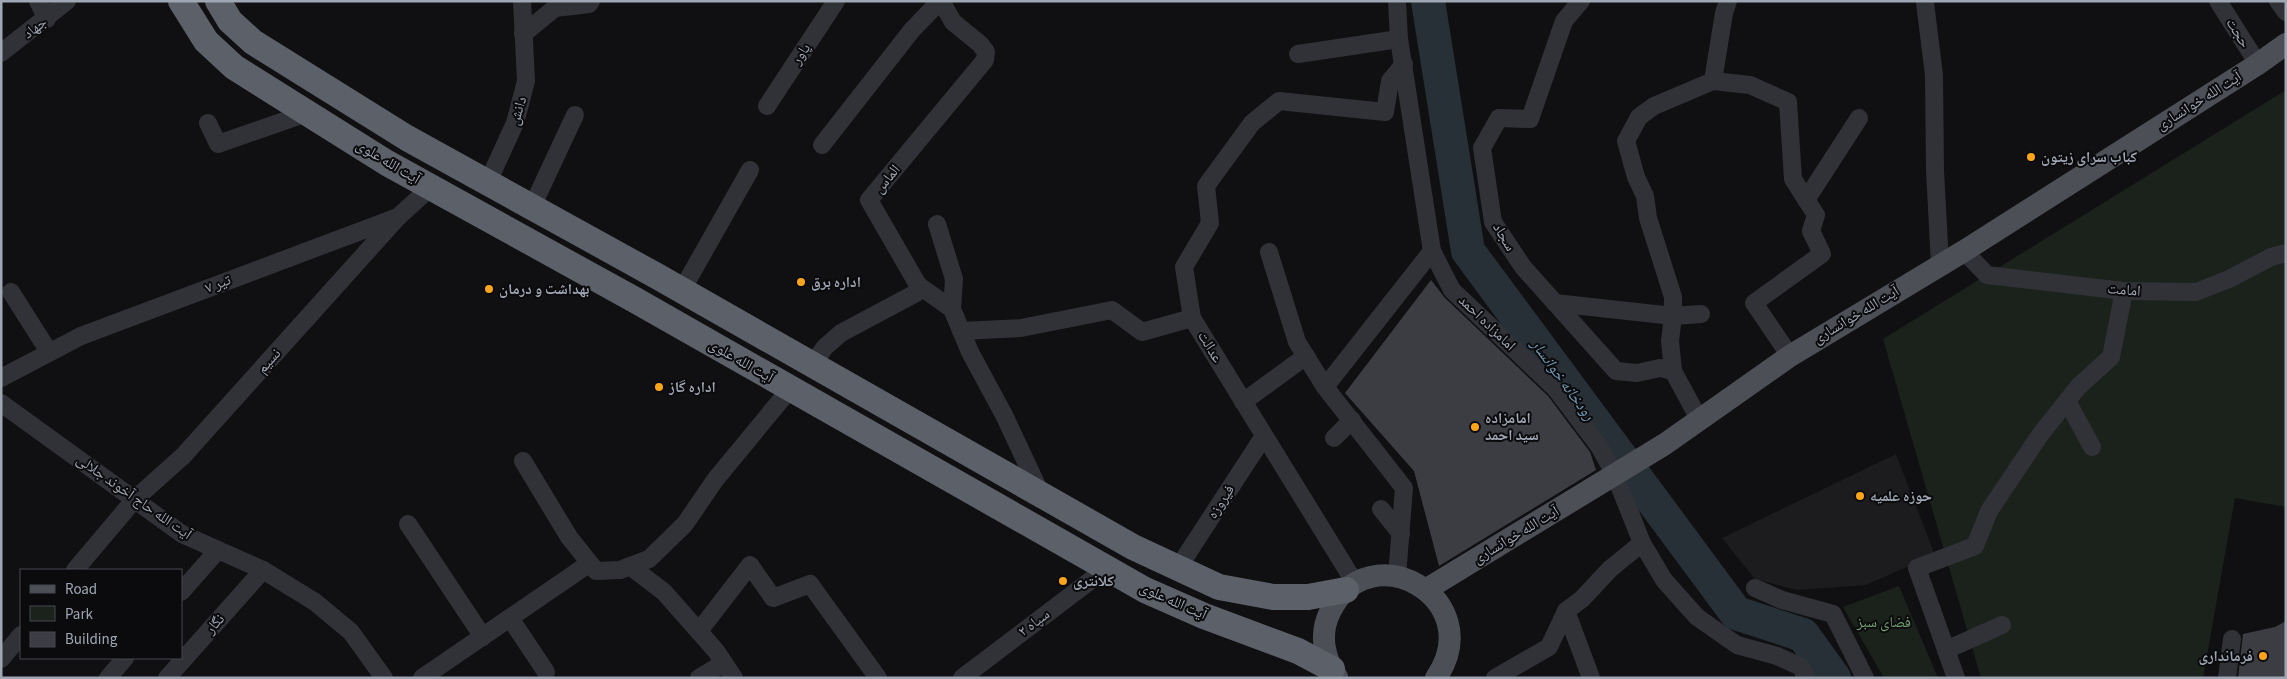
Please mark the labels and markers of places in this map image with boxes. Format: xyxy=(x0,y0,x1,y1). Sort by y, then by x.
place label: کباب سرای زیتون xyxy=(2041,147,2138,168)
marker: کباب سرای زیتون xyxy=(2025,151,2037,163)
place label: اداره برق xyxy=(811,272,861,293)
marker: اداره برق xyxy=(795,276,807,288)
place label: بهداشت و درمان xyxy=(499,279,589,300)
marker: بهداشت و درمان xyxy=(483,283,495,295)
place label: اداره گاز xyxy=(668,377,716,398)
marker: اداره گاز xyxy=(653,381,665,393)
place label: امامزاده سید احمد xyxy=(1485,408,1539,446)
marker: امامزاده سید احمد xyxy=(1469,421,1481,433)
place label: حوزه علمیه xyxy=(1870,486,1932,507)
marker: حوزه علمیه xyxy=(1854,490,1866,502)
place label: کلانتری xyxy=(1073,571,1114,592)
marker: کلانتری xyxy=(1057,575,1069,587)
place label: فرمانداری xyxy=(2198,646,2253,667)
marker: فرمانداری xyxy=(2257,650,2269,662)

